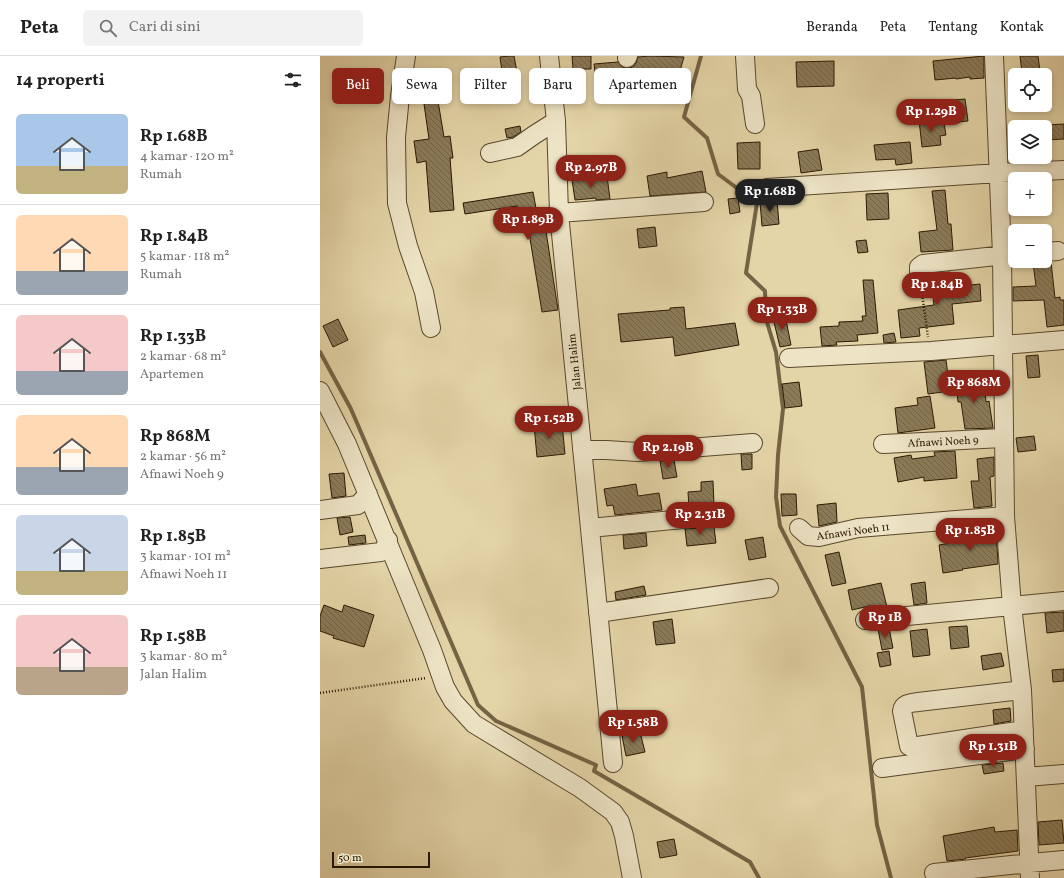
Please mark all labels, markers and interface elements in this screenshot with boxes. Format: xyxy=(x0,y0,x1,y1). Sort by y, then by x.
search box xyxy=(83,10,363,46)
text: Peta xyxy=(20,15,59,41)
icon: search xyxy=(97,17,119,39)
text: Cari di sini xyxy=(129,17,200,38)
text: Beranda xyxy=(806,18,858,37)
text: Peta xyxy=(880,18,906,37)
text: Tentang xyxy=(928,18,978,37)
text: Kontak xyxy=(1000,18,1044,37)
chip: Beli xyxy=(332,68,384,104)
chip: Sewa xyxy=(392,68,452,104)
chip: Filter xyxy=(460,68,521,104)
chip: Baru xyxy=(529,68,586,104)
chip: Apartemen xyxy=(594,68,691,104)
map controls xyxy=(1008,68,1052,268)
button: locate xyxy=(1008,68,1052,112)
text: 14 properti xyxy=(16,69,105,92)
icon: filters xyxy=(282,69,304,91)
pin: Rp 1.29B xyxy=(890,99,972,133)
text: Rp 1.29B xyxy=(905,103,957,121)
button: layers xyxy=(1008,120,1052,164)
text: Rp 1.68B xyxy=(140,125,208,148)
icon: home xyxy=(48,130,96,178)
text: 4 kamar · 120 m² xyxy=(140,148,234,166)
pin: Rp 2.97B xyxy=(550,155,632,189)
text: Rp 2.97B xyxy=(565,159,617,177)
text: Rumah xyxy=(140,166,182,184)
button: + xyxy=(1008,172,1052,216)
pin: Rp 1.68B xyxy=(729,179,811,213)
text: Rp 1.68B xyxy=(744,183,796,201)
pin: Rp 1.89B xyxy=(487,207,569,241)
text: Rp 1.89B xyxy=(502,211,554,229)
button: − xyxy=(1008,224,1052,268)
text: Rp 1.84B xyxy=(140,225,208,248)
icon: home xyxy=(48,231,96,279)
text: 5 kamar · 118 m² xyxy=(140,248,229,266)
text: Rumah xyxy=(140,266,182,284)
pin: Rp 1.84B xyxy=(896,272,978,306)
text: Rp 1.84B xyxy=(911,276,963,294)
pin: Rp 1.33B xyxy=(741,297,823,331)
text: Rp 1.33B xyxy=(757,301,807,319)
text: Rp 1.33B xyxy=(140,325,206,348)
icon: home xyxy=(48,331,96,379)
street label: Jalan Halim xyxy=(565,333,586,391)
text: 2 kamar · 68 m² xyxy=(140,348,226,366)
text: Apartemen xyxy=(140,366,204,384)
pin: Rp 868M xyxy=(937,370,1011,404)
text: Rp 868M xyxy=(947,374,1001,392)
pin: Rp 1.52B xyxy=(508,406,590,440)
text: Rp 1.52B xyxy=(524,410,574,428)
text: Rp 868M xyxy=(140,425,210,448)
icon: home xyxy=(48,431,96,479)
street label: Afnawi Noeh 9 xyxy=(907,433,979,452)
pin: Rp 2.19B xyxy=(627,435,709,469)
text: Rp 2.19B xyxy=(642,439,694,457)
text: 2 kamar · 56 m² xyxy=(140,448,226,466)
text: Afnawi Noeh 9 xyxy=(140,466,224,484)
pin: Rp 2.31B xyxy=(659,502,741,536)
text: Rp 2.31B xyxy=(675,506,725,524)
pin: Rp 1.85B xyxy=(929,518,1011,552)
street label: Afnawi Noeh 11 xyxy=(816,520,891,545)
text: Rp 1.85B xyxy=(945,522,995,540)
text: Rp 1.85B xyxy=(140,525,206,548)
icon: home xyxy=(48,531,96,579)
text: 3 kamar · 101 m² xyxy=(140,548,231,566)
text: Afnawi Noeh 11 xyxy=(140,566,227,584)
pin: Rp 1B xyxy=(857,605,913,639)
text: Rp 1B xyxy=(868,609,902,627)
text: Rp 1.58B xyxy=(140,625,206,648)
icon: home xyxy=(48,631,96,679)
text: 3 kamar · 80 m² xyxy=(140,648,227,666)
text: Jalan Halim xyxy=(140,666,207,684)
pin: Rp 1.58B xyxy=(592,710,674,744)
text: Rp 1.58B xyxy=(608,714,658,732)
pin: Rp 1.31B xyxy=(952,734,1034,768)
text: Rp 1.31B xyxy=(968,738,1018,756)
scale bar xyxy=(332,850,430,869)
text: 50 m xyxy=(338,851,362,866)

